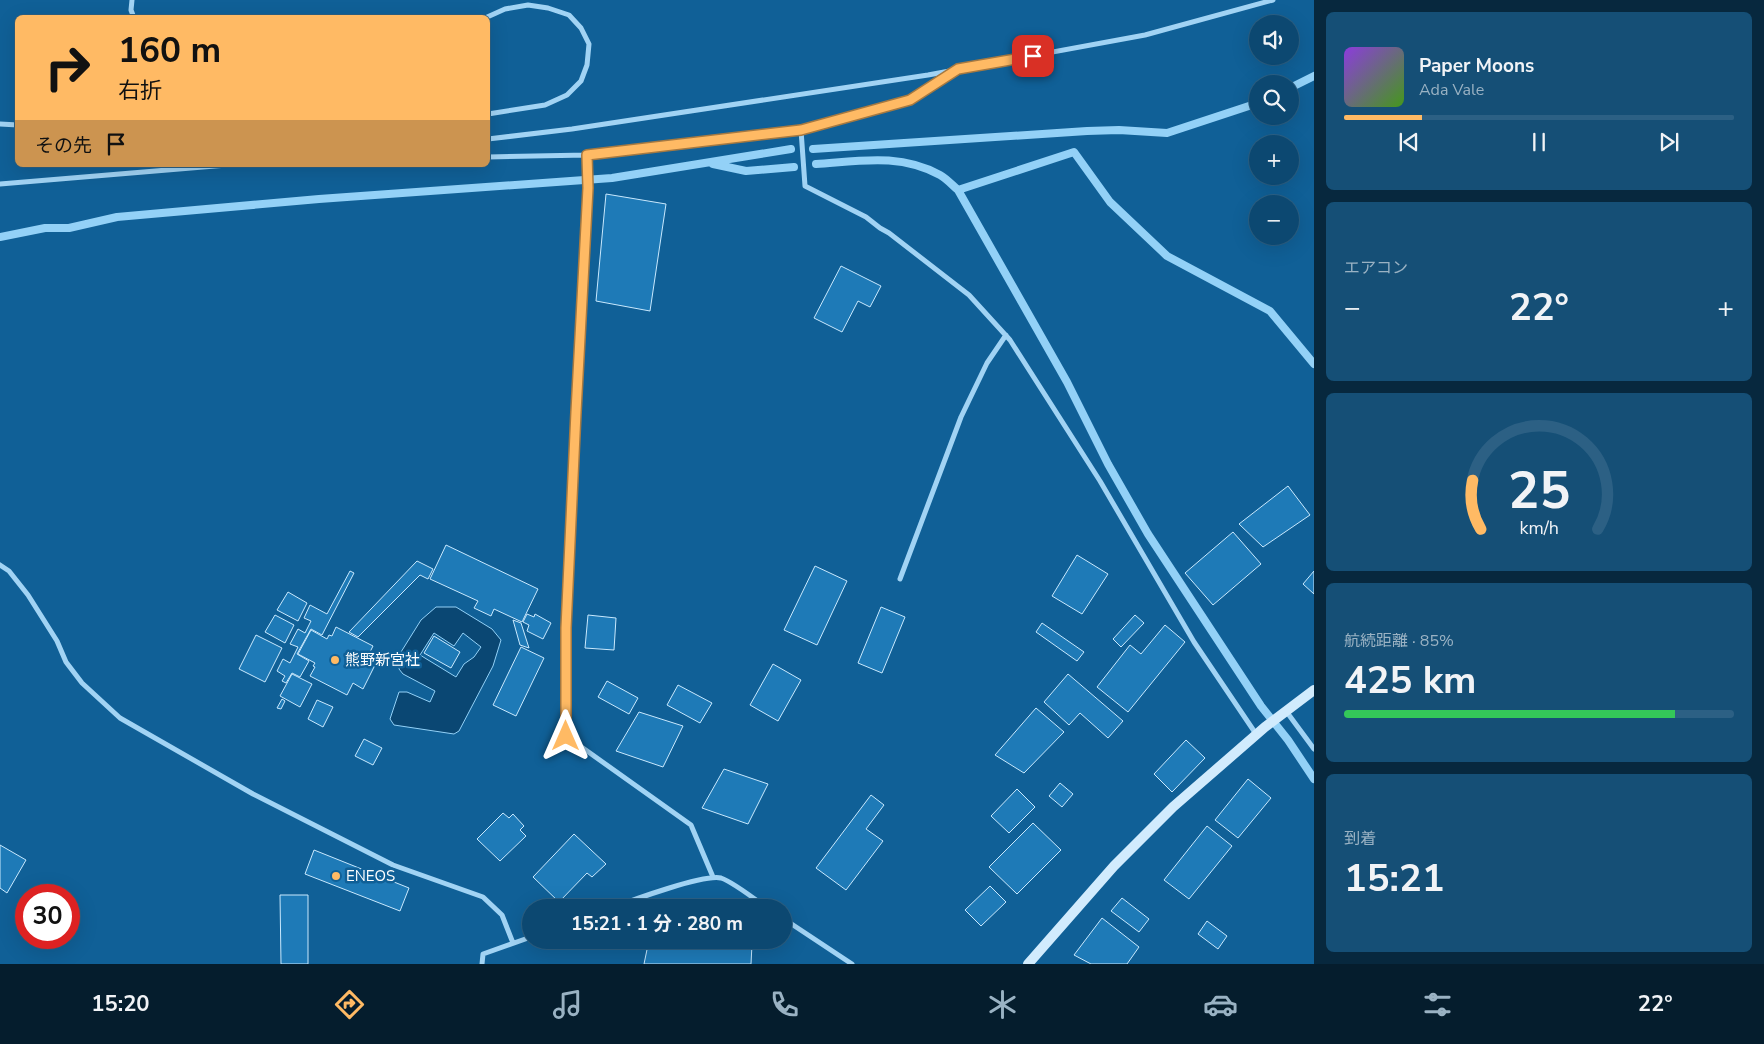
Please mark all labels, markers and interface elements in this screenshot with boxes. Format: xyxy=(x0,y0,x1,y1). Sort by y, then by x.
map controls xyxy=(1249,15,1299,245)
button: sound xyxy=(1249,15,1299,65)
text: 160 m xyxy=(118,27,221,74)
icon: right xyxy=(35,35,100,100)
pin xyxy=(1012,35,1054,77)
icon: arrive xyxy=(1019,42,1047,70)
text: Paper Moons xyxy=(1419,53,1534,79)
button: search xyxy=(1249,75,1299,125)
text: 右折 xyxy=(118,76,162,106)
text: Ada Vale xyxy=(1419,79,1484,101)
icon: previous xyxy=(1395,128,1423,156)
icon: pause xyxy=(1525,128,1553,156)
icon: next xyxy=(1655,128,1683,156)
icon: arrive xyxy=(102,130,130,158)
text: その先 xyxy=(35,133,92,159)
button: + xyxy=(1249,135,1299,185)
button: − xyxy=(1249,195,1299,245)
text: エアコン xyxy=(1344,257,1408,279)
text: 22° xyxy=(1509,282,1569,333)
text: − xyxy=(1344,289,1361,327)
text: + xyxy=(1717,289,1734,327)
text: 25 xyxy=(1508,455,1570,526)
text: km/h xyxy=(1519,516,1559,540)
text: 航続距離 · 85% xyxy=(1344,630,1454,652)
place label: 熊野新宮社 xyxy=(345,650,420,670)
marker: 熊野新宮社 xyxy=(329,654,341,666)
text: 425 km xyxy=(1344,655,1476,706)
position arrow xyxy=(539,709,591,761)
text: 到着 xyxy=(1344,828,1376,850)
text: 15:21 xyxy=(1344,853,1445,904)
place label: ENEOS xyxy=(346,866,395,886)
marker: ENEOS xyxy=(330,870,342,882)
speed limit sign: 30 xyxy=(15,884,80,949)
text: 15:21 · 1 分 · 280 m xyxy=(571,911,743,937)
icon: directions xyxy=(332,987,367,1022)
icon: music xyxy=(550,987,585,1022)
icon: phone xyxy=(767,987,802,1022)
icon: climate xyxy=(985,987,1020,1022)
icon: car xyxy=(1203,987,1238,1022)
icon: filters xyxy=(1420,987,1455,1022)
text: 15:20 xyxy=(91,989,150,1019)
text: 22° xyxy=(1638,989,1673,1019)

